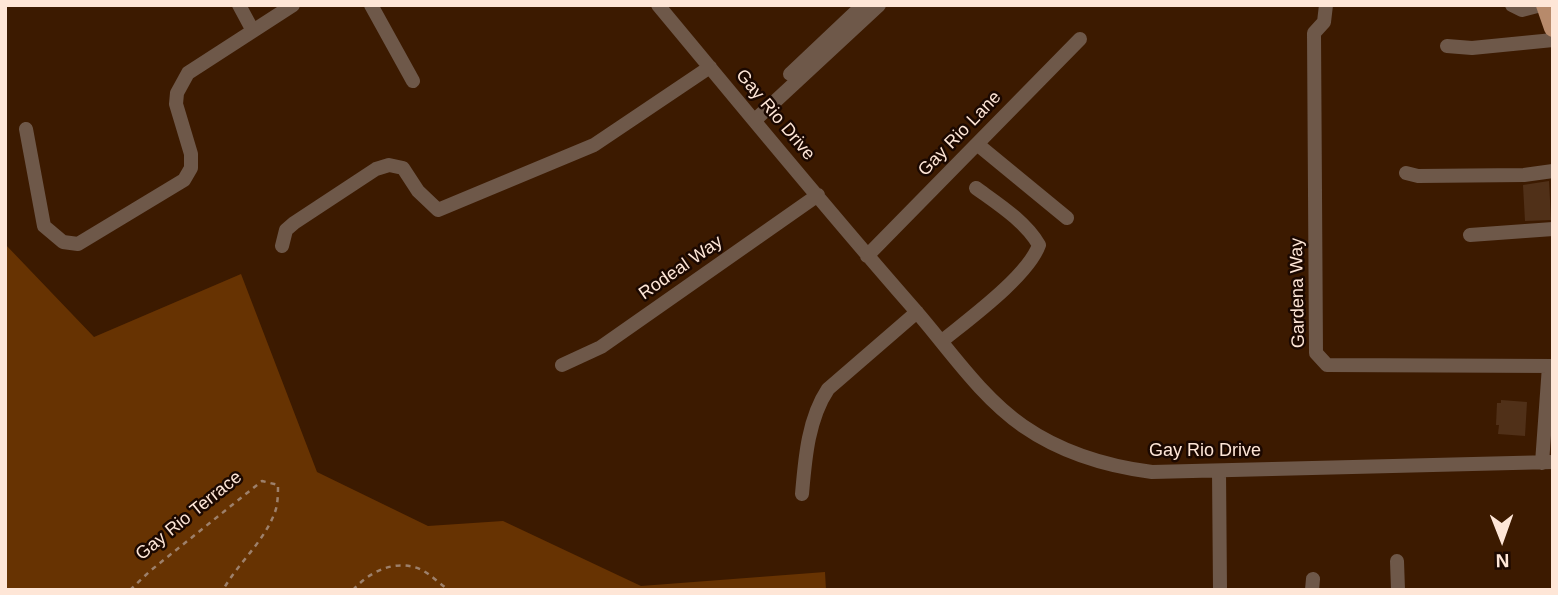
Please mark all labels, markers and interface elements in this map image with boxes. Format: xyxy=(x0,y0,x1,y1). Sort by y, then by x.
street label: Gay Rio Drive xyxy=(731,65,819,165)
street label: Gay Rio Lane xyxy=(914,87,1006,181)
street label: Rodeal Way xyxy=(635,231,727,305)
street label: Gardena Way xyxy=(1286,238,1310,348)
street label: Gay Rio Drive xyxy=(1149,440,1261,462)
street label: Gay Rio Terrace xyxy=(132,467,246,565)
north arrow xyxy=(1467,504,1537,574)
text: N xyxy=(1495,550,1509,571)

